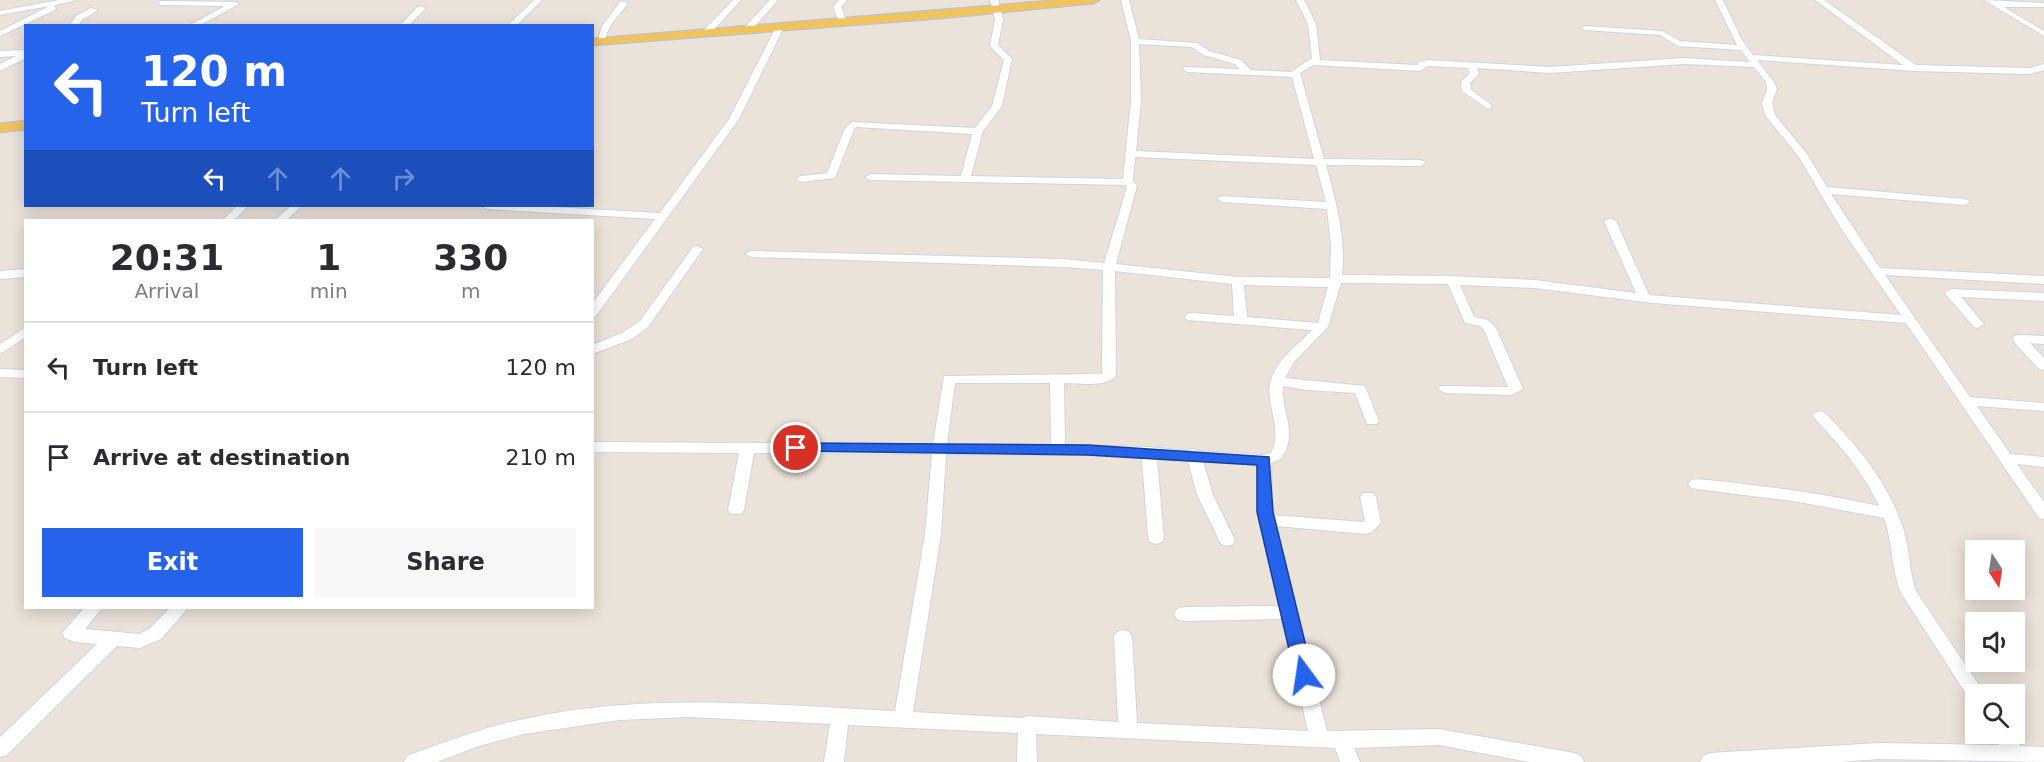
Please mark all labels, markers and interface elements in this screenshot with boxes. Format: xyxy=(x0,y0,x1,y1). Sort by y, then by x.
text: 120 m xyxy=(141,47,287,96)
icon: left xyxy=(42,48,120,126)
text: Turn left xyxy=(141,97,251,128)
icon: left xyxy=(198,162,231,195)
icon: ahead xyxy=(261,162,294,195)
icon: ahead xyxy=(324,162,357,195)
icon: right xyxy=(387,162,420,195)
text: 20:31 xyxy=(110,237,224,278)
text: 1 xyxy=(316,237,341,278)
text: 330 xyxy=(433,237,508,278)
text: Arrival xyxy=(134,279,199,303)
text: min xyxy=(310,279,348,303)
text: m xyxy=(461,279,481,303)
icon: left xyxy=(42,351,75,384)
text: Turn left xyxy=(93,355,198,380)
text: 120 m xyxy=(506,355,576,380)
pin xyxy=(770,422,821,473)
icon: arrive xyxy=(779,431,812,464)
icon: arrive xyxy=(42,441,75,474)
text: Arrive at destination xyxy=(93,445,350,470)
text: 210 m xyxy=(506,445,576,470)
button: Exit xyxy=(42,528,303,597)
button: Share xyxy=(315,528,576,597)
north arrow xyxy=(1965,540,2025,600)
map controls xyxy=(1965,540,2025,744)
button: sound xyxy=(1965,612,2025,672)
position arrow xyxy=(1272,643,1336,707)
button: search xyxy=(1965,684,2025,744)

